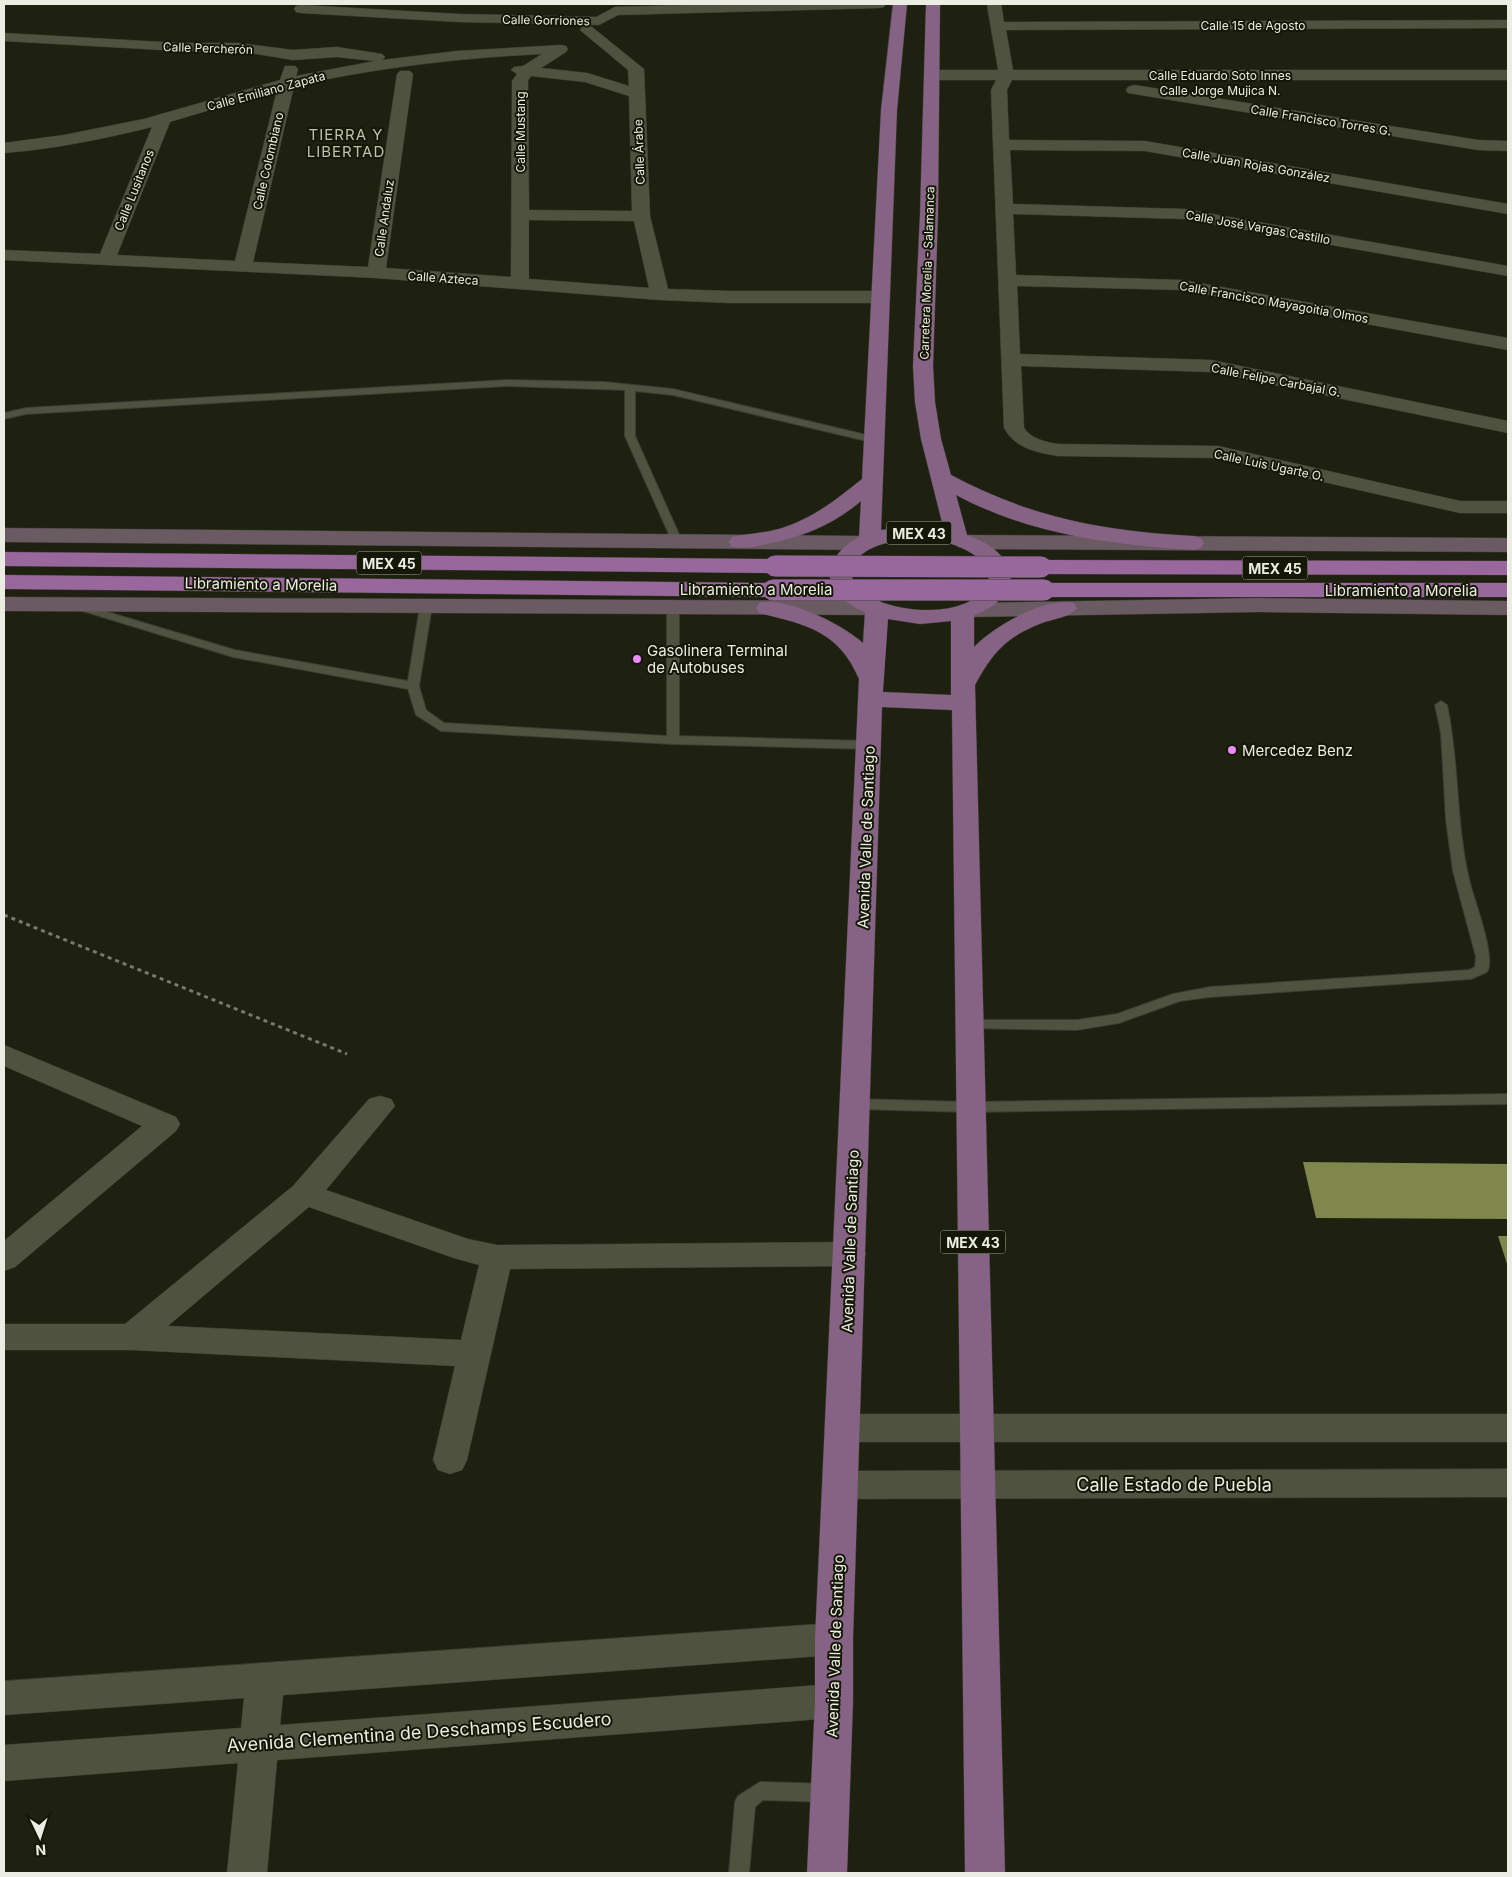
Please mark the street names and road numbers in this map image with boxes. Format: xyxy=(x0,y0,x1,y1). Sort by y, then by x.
street label: Calle Gorriones xyxy=(502,12,590,28)
street label: Calle 15 de Agosto xyxy=(1200,18,1306,33)
street label: Calle Percherón xyxy=(163,39,253,57)
street label: Calle Emiliano Zapata xyxy=(205,68,327,114)
street label: Calle Eduardo Soto Innes xyxy=(1149,68,1291,83)
street label: Calle Jorge Mujica N. xyxy=(1159,83,1281,98)
street label: Calle Mustang xyxy=(513,91,528,173)
street label: Calle Francisco Torres G. xyxy=(1249,101,1393,139)
street label: Calle Colombiano xyxy=(249,111,287,211)
street label: Calle Árabe xyxy=(630,119,648,185)
street label: Calle Juan Rojas González xyxy=(1181,145,1331,185)
street label: Calle Lusitanos xyxy=(111,147,157,233)
street label: Calle Andaluz xyxy=(371,178,397,258)
street label: Carretera Morelia - Salamanca xyxy=(916,186,938,360)
street label: Calle José Vargas Castillo xyxy=(1184,207,1332,247)
street label: Calle Azteca xyxy=(407,268,479,288)
street label: Calle Francisco Mayagoitia Olmos xyxy=(1178,278,1370,326)
street label: Calle Felipe Carbajal G. xyxy=(1210,360,1342,400)
street label: Calle Luis Ugarte O. xyxy=(1213,446,1325,484)
road number: MEX 43 xyxy=(886,522,952,544)
road number: MEX 45 xyxy=(356,552,422,574)
road number: MEX 45 xyxy=(1242,556,1308,580)
street label: Libramiento a Morelia xyxy=(184,573,338,595)
street label: Libramiento a Morelia xyxy=(680,580,832,599)
street label: Libramiento a Morelia xyxy=(1325,581,1477,600)
street label: Avenida Valle de Santiago xyxy=(853,745,879,929)
street label: Avenida Valle de Santiago xyxy=(837,1149,863,1333)
road number: MEX 43 xyxy=(940,1230,1006,1254)
street label: Calle Estado de Puebla xyxy=(1076,1474,1272,1495)
street label: Avenida Valle de Santiago xyxy=(822,1554,848,1738)
street label: Avenida Clementina de Deschamps Escudero xyxy=(226,1708,612,1756)

